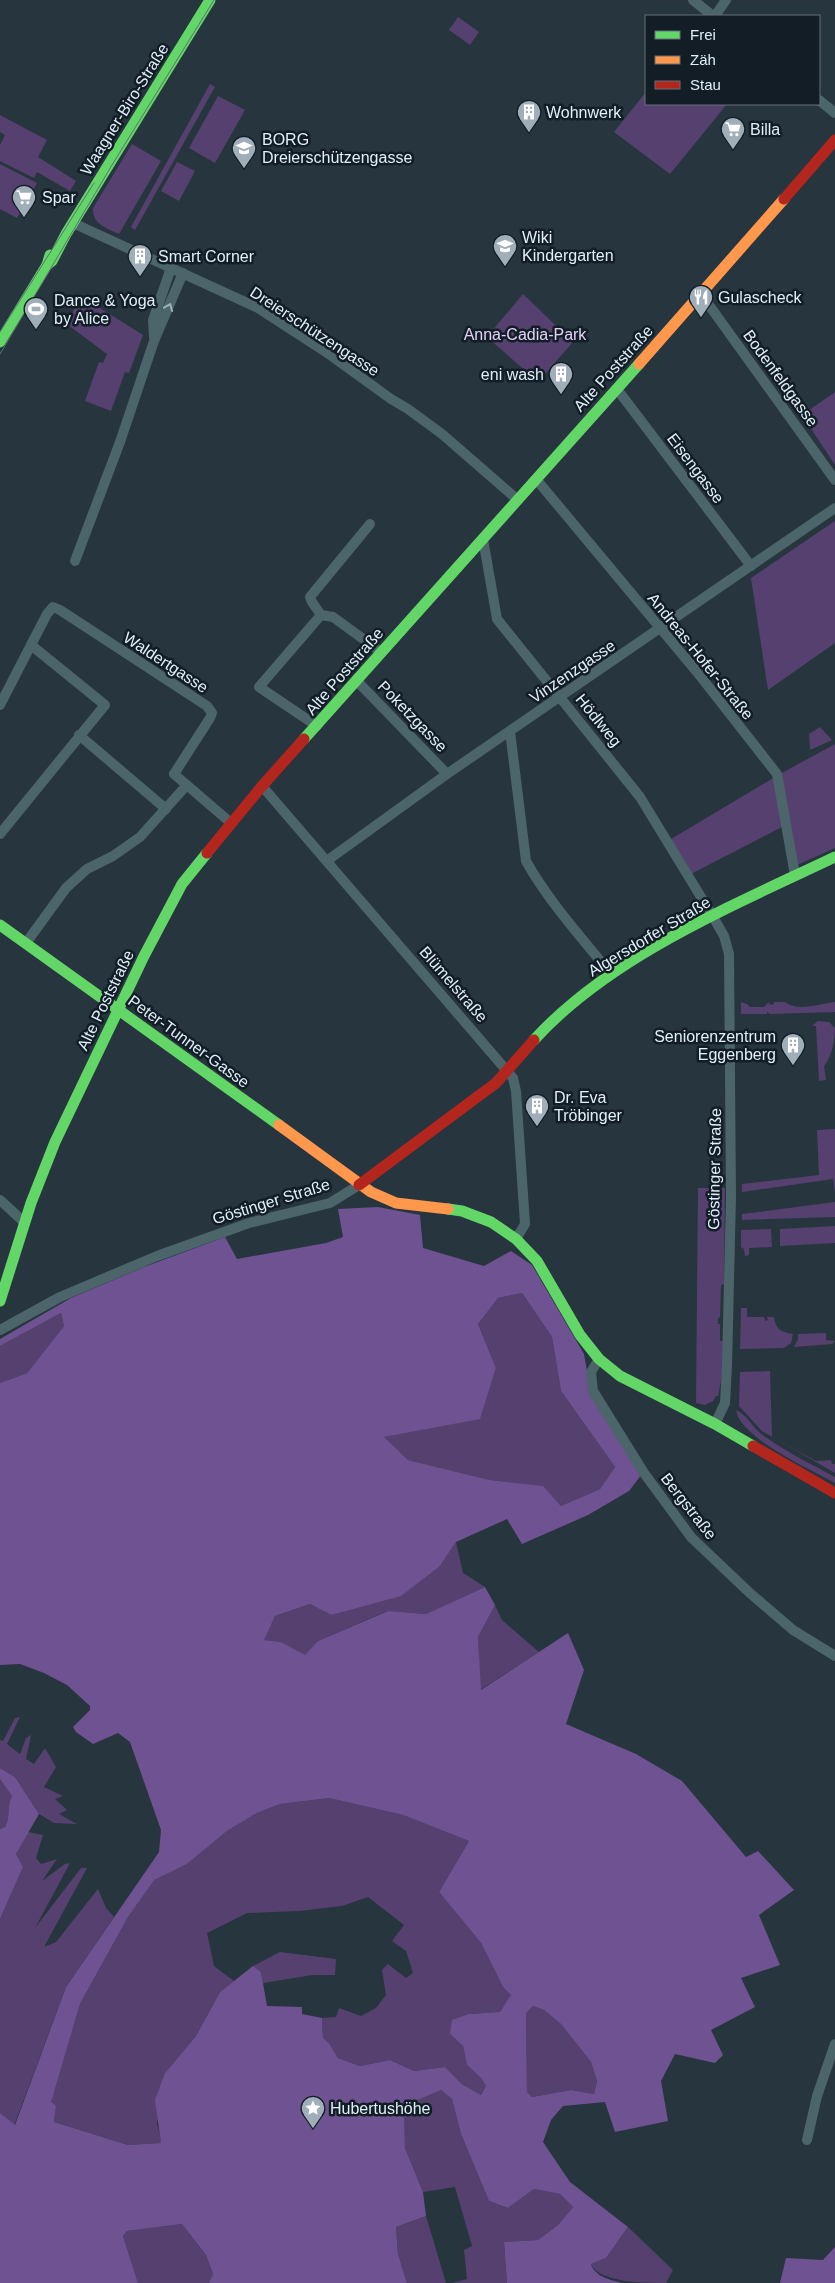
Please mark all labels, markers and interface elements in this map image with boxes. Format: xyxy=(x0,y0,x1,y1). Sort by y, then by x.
legend xyxy=(645,15,820,105)
text: Frei xyxy=(690,26,716,43)
street label: Waagner-Biro-Straße xyxy=(77,40,172,178)
text: Zäh xyxy=(690,51,716,68)
text: Stau xyxy=(690,76,721,93)
building icon: Wohnwerk xyxy=(516,99,542,133)
place label: Wohnwerk xyxy=(546,104,622,121)
supermarket icon: Billa xyxy=(720,116,746,150)
place label: Billa xyxy=(750,121,780,138)
place label: BORG Dreierschützengasse xyxy=(262,131,412,166)
school or university icon: BORG Dreierschützengasse xyxy=(231,135,257,169)
supermarket icon: Spar xyxy=(11,184,37,218)
place label: Spar xyxy=(42,189,76,206)
place label: Wiki Kindergarten xyxy=(522,229,614,264)
school or university icon: Wiki Kindergarten xyxy=(492,233,518,267)
building icon: Smart Corner xyxy=(127,243,153,277)
place label: Smart Corner xyxy=(158,248,255,265)
street label: Dreierschützengasse xyxy=(247,283,382,380)
restaurant icon: Gulascheck xyxy=(688,284,714,318)
place label: Gulascheck xyxy=(718,289,803,306)
place label: Dance & Yoga by Alice xyxy=(54,292,156,327)
sports icon: Dance & Yoga by Alice xyxy=(23,296,49,330)
one-way arrow xyxy=(162,303,173,312)
street label: Alte Poststraße xyxy=(570,322,656,415)
park label: Anna-Cadia-Park xyxy=(464,326,587,343)
street label: Bodenfeldgasse xyxy=(740,327,821,430)
building icon: eni wash xyxy=(548,361,574,395)
place label: eni wash xyxy=(481,366,544,383)
street label: Eisengasse xyxy=(664,430,727,507)
street label: Andreas-Hofer-Straße xyxy=(644,590,757,723)
street label: Alte Poststraße xyxy=(302,624,387,718)
street label: Waldertgasse xyxy=(120,629,211,696)
street label: Vinzenzgasse xyxy=(526,637,618,706)
street label: Poketzgasse xyxy=(375,677,451,755)
street label: Hödlweg xyxy=(572,691,625,750)
street label: Algersdorfer Straße xyxy=(585,893,714,980)
street label: Blümelstraße xyxy=(416,943,491,1026)
street label: Alte Poststraße xyxy=(74,947,137,1053)
street label: Peter-Tunner-Gasse xyxy=(125,992,253,1091)
place label: Seniorenzentrum Eggenberg xyxy=(654,1028,776,1063)
building icon: Seniorenzentrum Eggenberg xyxy=(780,1032,806,1066)
place label: Dr. Eva Tröbinger xyxy=(554,1089,623,1124)
building icon: Dr. Eva Tröbinger xyxy=(524,1093,550,1127)
street label: Göstinger Straße xyxy=(705,1108,724,1230)
street label: Göstinger Straße xyxy=(210,1176,332,1227)
street label: Bergstraße xyxy=(658,1470,720,1543)
place icon: Hubertushöhe xyxy=(300,2095,326,2129)
place label: Hubertushöhe xyxy=(330,2100,431,2117)

